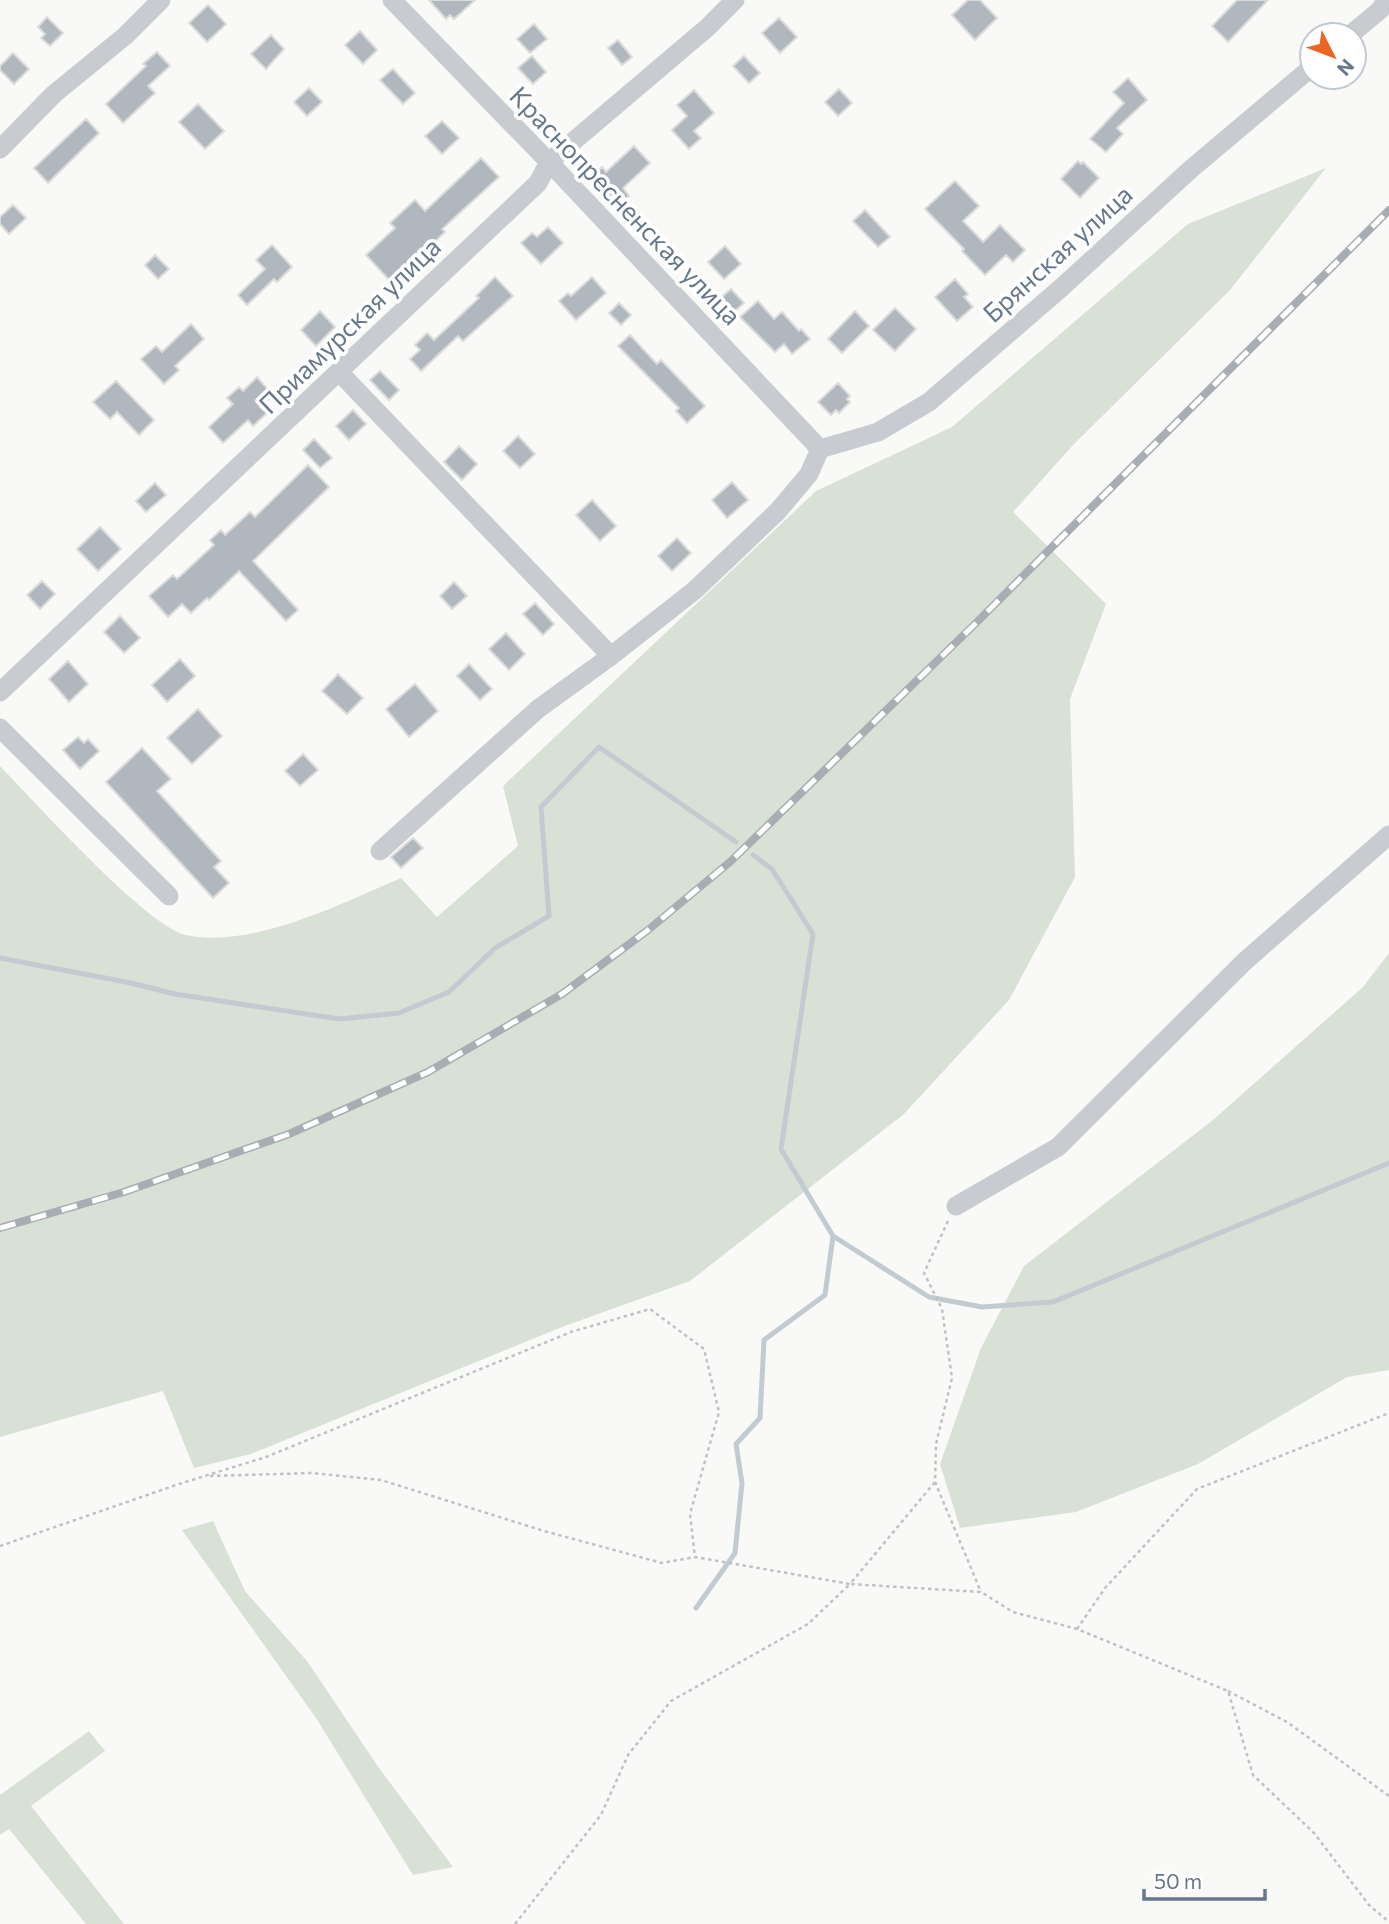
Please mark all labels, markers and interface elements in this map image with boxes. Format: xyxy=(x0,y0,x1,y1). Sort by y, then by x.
north arrow xyxy=(1298,21,1368,91)
text: N xyxy=(1333,55,1359,81)
street label: Краснопресненская улица xyxy=(504,79,748,331)
street label: Брянская улица xyxy=(976,178,1138,328)
street label: Приамурская улица xyxy=(252,230,446,419)
scale bar xyxy=(1144,1857,1265,1901)
text: 50 m xyxy=(1154,1868,1202,1893)

